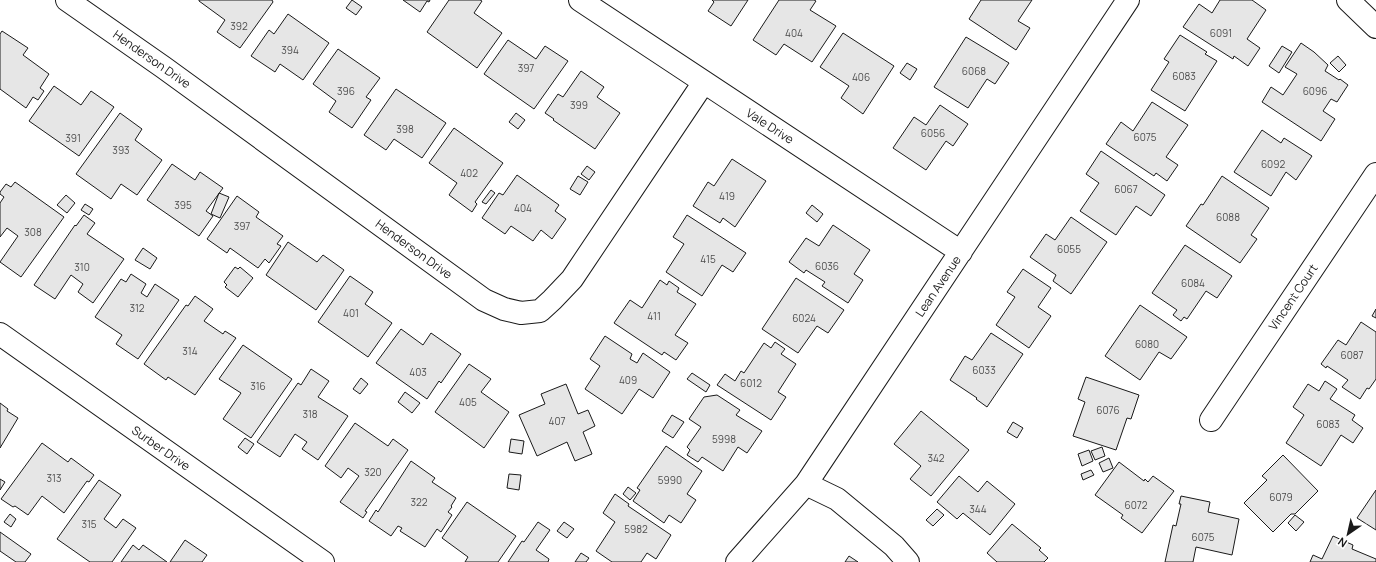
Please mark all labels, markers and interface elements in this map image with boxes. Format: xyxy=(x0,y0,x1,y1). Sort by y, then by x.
house number: 392 xyxy=(230,19,248,33)
street label: Henderson Drive xyxy=(110,26,194,92)
house number: 404 xyxy=(785,26,803,40)
house number: 6091 xyxy=(1210,26,1232,40)
house number: 394 xyxy=(281,43,299,57)
house number: 397 xyxy=(518,61,534,75)
house number: 6068 xyxy=(962,64,986,78)
house number: 6083 xyxy=(1172,69,1196,83)
house number: 406 xyxy=(852,70,870,84)
house number: 396 xyxy=(337,84,355,98)
house number: 6096 xyxy=(1303,84,1327,98)
house number: 399 xyxy=(570,98,588,112)
street label: Vale Drive xyxy=(743,104,797,148)
house number: 398 xyxy=(396,122,414,136)
house number: 6056 xyxy=(921,126,945,140)
house number: 6075 xyxy=(1133,130,1157,144)
house number: 391 xyxy=(65,131,81,145)
house number: 393 xyxy=(112,143,130,157)
house number: 6092 xyxy=(1261,157,1285,171)
house number: 402 xyxy=(460,166,478,180)
house number: 6067 xyxy=(1114,182,1138,196)
house number: 419 xyxy=(719,189,735,203)
house number: 395 xyxy=(174,198,192,212)
house number: 404 xyxy=(514,201,532,215)
house number: 6088 xyxy=(1216,210,1240,224)
street label: Henderson Drive xyxy=(372,215,456,283)
house number: 397 xyxy=(234,219,250,233)
house number: 308 xyxy=(24,225,42,239)
house number: 6055 xyxy=(1057,242,1081,256)
house number: 415 xyxy=(700,252,716,266)
street label: Lean Avenue xyxy=(911,252,965,320)
house number: 6036 xyxy=(815,259,839,273)
house number: 310 xyxy=(74,260,90,274)
street label: Vincent Court xyxy=(1265,260,1322,333)
house number: 6084 xyxy=(1181,276,1205,290)
house number: 312 xyxy=(129,301,145,315)
house number: 401 xyxy=(343,306,359,320)
house number: 411 xyxy=(647,309,661,323)
house number: 6024 xyxy=(792,311,816,325)
house number: 6080 xyxy=(1135,337,1159,351)
house number: 314 xyxy=(182,344,198,358)
house number: 6087 xyxy=(1340,348,1364,362)
house number: 6033 xyxy=(972,363,996,377)
house number: 403 xyxy=(409,365,427,379)
house number: 409 xyxy=(619,373,637,387)
house number: 6012 xyxy=(740,376,762,390)
house number: 316 xyxy=(250,379,266,393)
house number: 405 xyxy=(459,395,477,409)
house number: 6076 xyxy=(1096,403,1120,417)
house number: 318 xyxy=(302,407,318,421)
house number: 407 xyxy=(548,414,566,428)
house number: 6083 xyxy=(1316,417,1340,431)
street label: Surber Drive xyxy=(128,422,194,474)
house number: 5998 xyxy=(712,432,736,446)
house number: 342 xyxy=(927,451,945,465)
house number: 320 xyxy=(364,465,382,479)
house number: 313 xyxy=(47,471,61,485)
house number: 5990 xyxy=(658,473,682,487)
house number: 6079 xyxy=(1269,490,1293,504)
house number: 322 xyxy=(411,495,428,509)
house number: 6072 xyxy=(1124,498,1148,512)
house number: 344 xyxy=(969,502,987,516)
north arrow xyxy=(1328,514,1368,554)
house number: 315 xyxy=(81,517,97,531)
house number: 5982 xyxy=(624,522,648,536)
house number: 6075 xyxy=(1191,530,1215,544)
text: N xyxy=(1335,534,1350,551)

